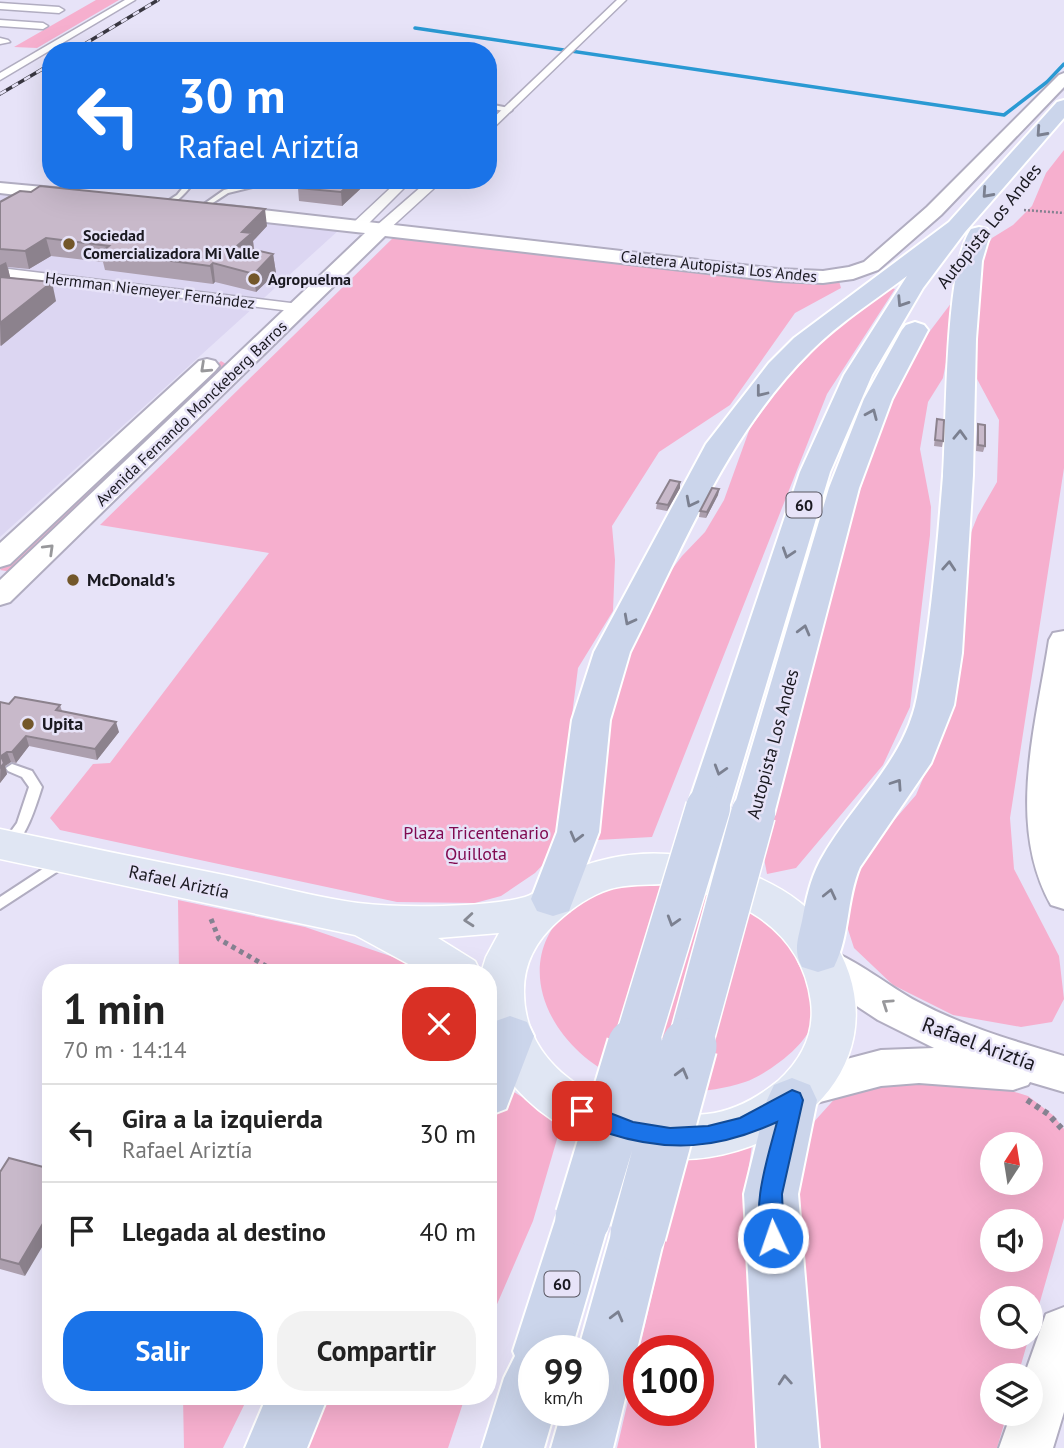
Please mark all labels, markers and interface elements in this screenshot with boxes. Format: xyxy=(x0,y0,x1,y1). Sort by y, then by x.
text: 30 m xyxy=(178,63,285,127)
icon: left xyxy=(63,70,154,161)
one-way arrow xyxy=(1036,124,1049,137)
text: Rafael Ariztía xyxy=(178,125,360,167)
street label: Autopista Los Andes xyxy=(931,159,1046,293)
one-way arrow xyxy=(983,185,995,198)
place label: Sociedad Comercializadora Mi Valle xyxy=(83,225,260,263)
marker: Sociedad Comercializadora Mi Valle xyxy=(61,236,77,252)
street label: Caletera Autopista Los Andes xyxy=(620,246,818,286)
street label: Hermman Niemeyer Fernández xyxy=(44,267,256,313)
place label: Agropuelma xyxy=(268,269,351,289)
marker: Agropuelma xyxy=(246,271,262,287)
one-way arrow xyxy=(898,294,910,307)
street label: Avenida Fernando Monckeberg Barros xyxy=(91,316,291,510)
one-way arrow xyxy=(200,360,213,372)
one-way arrow xyxy=(756,385,769,397)
one-way arrow xyxy=(864,408,878,421)
one-way arrow xyxy=(952,429,968,440)
road number: 60 xyxy=(786,492,822,518)
one-way arrow xyxy=(686,495,700,507)
one-way arrow xyxy=(41,544,54,557)
one-way arrow xyxy=(781,546,796,558)
one-way arrow xyxy=(941,561,956,572)
place label: McDonald's xyxy=(87,568,175,591)
marker: McDonald's xyxy=(65,572,81,588)
one-way arrow xyxy=(624,613,638,626)
one-way arrow xyxy=(796,625,810,637)
street label: Autopista Los Andes xyxy=(741,666,804,821)
place label: Upita xyxy=(42,712,83,735)
marker: Upita xyxy=(20,716,36,732)
one-way arrow xyxy=(713,763,728,775)
one-way arrow xyxy=(889,779,901,792)
park label: Plaza Tricentenario Quillota xyxy=(403,821,549,865)
one-way arrow xyxy=(570,830,584,842)
street label: Rafael Ariztía xyxy=(127,860,231,903)
one-way arrow xyxy=(822,888,836,900)
one-way arrow xyxy=(463,912,474,927)
one-way arrow xyxy=(667,914,682,926)
text: 1 min xyxy=(63,981,165,1036)
button: close xyxy=(402,987,476,1061)
one-way arrow xyxy=(882,1000,895,1012)
street label: Rafael Ariztía xyxy=(919,1010,1040,1077)
text: 70 m · 14:14 xyxy=(63,1035,187,1064)
one-way arrow xyxy=(674,1067,688,1079)
pin xyxy=(552,1081,612,1141)
icon: arrive xyxy=(563,1092,601,1130)
text: Gira a la izquierda xyxy=(122,1102,323,1135)
icon: left xyxy=(63,1114,101,1152)
text: 30 m xyxy=(420,1117,476,1150)
north arrow xyxy=(980,1132,1043,1195)
map controls xyxy=(980,1132,1043,1426)
text: Rafael Ariztía xyxy=(122,1135,253,1164)
position arrow xyxy=(736,1201,810,1275)
button: sound xyxy=(980,1209,1043,1272)
icon: arrive xyxy=(63,1212,101,1250)
text: Llegada al destino xyxy=(122,1215,326,1248)
text: 40 m xyxy=(420,1215,476,1248)
road number: 60 xyxy=(544,1272,580,1296)
button: search xyxy=(980,1286,1043,1349)
button: Salir xyxy=(63,1311,263,1391)
button: Compartir xyxy=(277,1311,476,1391)
one-way arrow xyxy=(608,1311,623,1323)
speed limit sign: 100 xyxy=(623,1335,714,1426)
text: 99 xyxy=(544,1348,583,1394)
button: layers xyxy=(980,1363,1043,1426)
one-way arrow xyxy=(778,1374,793,1385)
text: km/h xyxy=(544,1386,583,1409)

